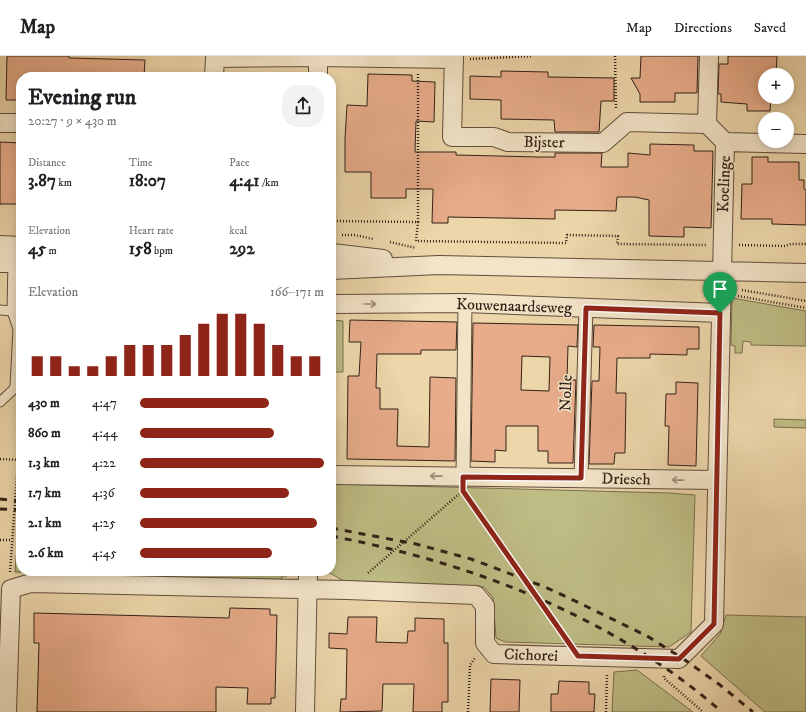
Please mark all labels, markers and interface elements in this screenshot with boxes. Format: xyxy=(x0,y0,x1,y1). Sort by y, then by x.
text: Map xyxy=(20,16,55,39)
text: Map xyxy=(626,19,652,37)
text: Directions xyxy=(674,19,732,37)
text: Saved xyxy=(754,19,786,37)
map controls xyxy=(758,68,794,148)
button: + xyxy=(758,68,794,104)
text: Evening run xyxy=(28,84,136,111)
button: share xyxy=(282,85,324,127)
button: − xyxy=(758,112,794,148)
text: 20:27 · 9 × 430 m xyxy=(28,113,117,129)
street label: Bijster xyxy=(523,132,565,152)
street label: Koelinge xyxy=(713,155,735,213)
text: Distance xyxy=(28,156,66,170)
text: Time xyxy=(129,156,153,170)
text: Pace xyxy=(229,156,250,170)
text: 3.87 xyxy=(28,170,56,192)
text: 18:07 xyxy=(129,170,166,192)
text: 4:41 xyxy=(229,170,260,192)
text: km xyxy=(56,176,72,190)
text: /km xyxy=(260,176,279,190)
text: Elevation xyxy=(28,224,71,238)
text: Heart rate xyxy=(129,224,174,238)
text: kcal xyxy=(229,224,247,238)
text: 45 xyxy=(28,238,46,260)
text: 158 xyxy=(129,238,152,260)
text: 292 xyxy=(229,238,255,260)
text: m xyxy=(46,244,57,258)
text: bpm xyxy=(152,244,173,258)
pin xyxy=(703,272,737,313)
icon: arrive xyxy=(709,278,731,300)
text: Elevation xyxy=(28,284,78,300)
text: 166–171 m xyxy=(270,284,324,300)
street label: Kouwenaardseweg xyxy=(456,294,572,318)
one-way arrow xyxy=(363,300,376,308)
street label: Nolle xyxy=(555,374,577,412)
text: 430 m xyxy=(28,395,60,411)
text: 4:47 xyxy=(92,395,117,411)
text: 860 m xyxy=(28,425,61,441)
text: 4:44 xyxy=(92,425,118,441)
text: 1.3 km xyxy=(28,455,60,471)
text: 4:22 xyxy=(92,455,116,471)
street label: Driesch xyxy=(601,469,651,489)
one-way arrow xyxy=(430,473,443,480)
one-way arrow xyxy=(672,476,685,484)
text: 1.7 km xyxy=(28,485,61,501)
text: 4:36 xyxy=(92,485,115,501)
text: 2.1 km xyxy=(28,515,61,531)
text: 4:25 xyxy=(92,515,116,531)
text: 2.6 km xyxy=(28,545,63,561)
text: 4:45 xyxy=(92,545,117,561)
street label: Cichorei xyxy=(503,644,559,666)

